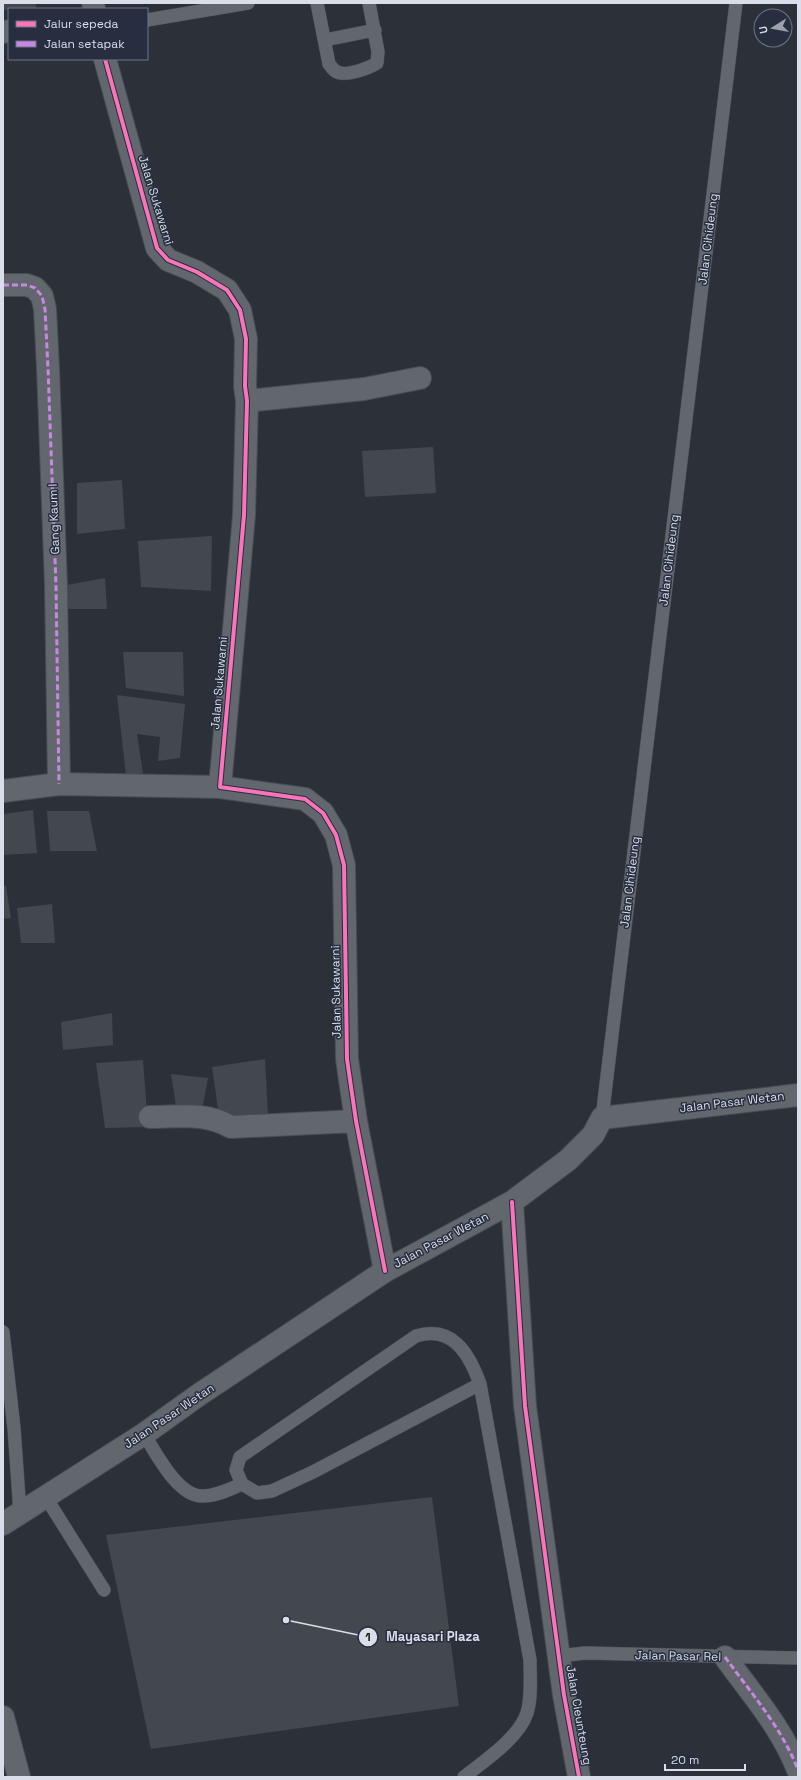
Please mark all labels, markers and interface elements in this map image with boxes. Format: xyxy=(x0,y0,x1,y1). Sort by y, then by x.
legend xyxy=(8,8,148,60)
north arrow xyxy=(753,8,793,48)
text: Jalur sepeda xyxy=(44,16,119,32)
text: U xyxy=(756,25,771,35)
text: Jalan setapak xyxy=(44,36,125,52)
street label: Jalan Sukawarni xyxy=(135,153,177,247)
street label: Jalan Cihideung xyxy=(694,192,722,286)
street label: Gang Kaum I xyxy=(45,483,63,555)
street label: Jalan Cihideung xyxy=(655,513,683,607)
street label: Jalan Sukawarni xyxy=(207,636,231,730)
street label: Jalan Cihideung xyxy=(616,835,644,929)
street label: Jalan Sukawarni xyxy=(327,945,345,1039)
street label: Jalan Pasar Wetan xyxy=(679,1088,785,1116)
street label: Jalan Pasar Wetan xyxy=(391,1208,491,1272)
street label: Jalan Pasar Wetan xyxy=(121,1380,217,1452)
callout: Mayasari Plaza xyxy=(358,1624,488,1649)
text: Mayasari Plaza xyxy=(386,1628,480,1645)
text: 1 xyxy=(365,1629,371,1645)
street label: Jalan Pasar Rel xyxy=(635,1647,721,1665)
street label: Jalan Cieunteung xyxy=(562,1664,596,1766)
scale bar xyxy=(665,1746,745,1772)
text: 20 m xyxy=(671,1752,699,1768)

